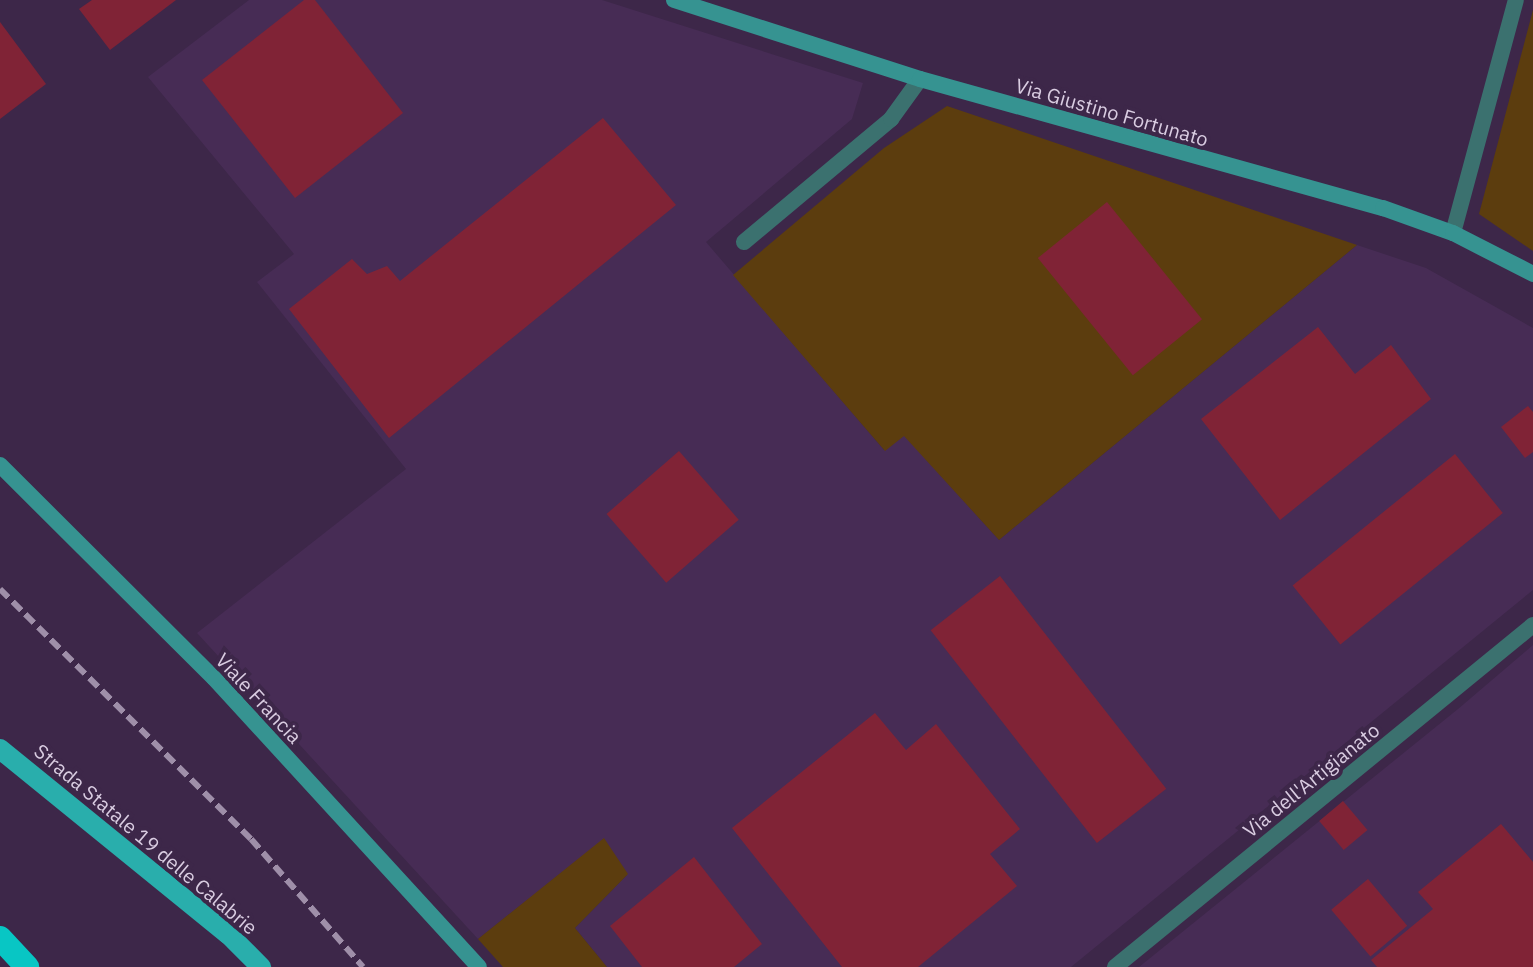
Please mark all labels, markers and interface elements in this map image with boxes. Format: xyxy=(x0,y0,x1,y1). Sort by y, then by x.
street label: Via Giustino Fortunato xyxy=(1013,73,1211,151)
street label: Viale Francia xyxy=(211,648,307,748)
street label: Via dell'Artigianato xyxy=(1238,718,1384,842)
street label: Strada Statale 19 delle Calabrie xyxy=(30,739,262,939)

